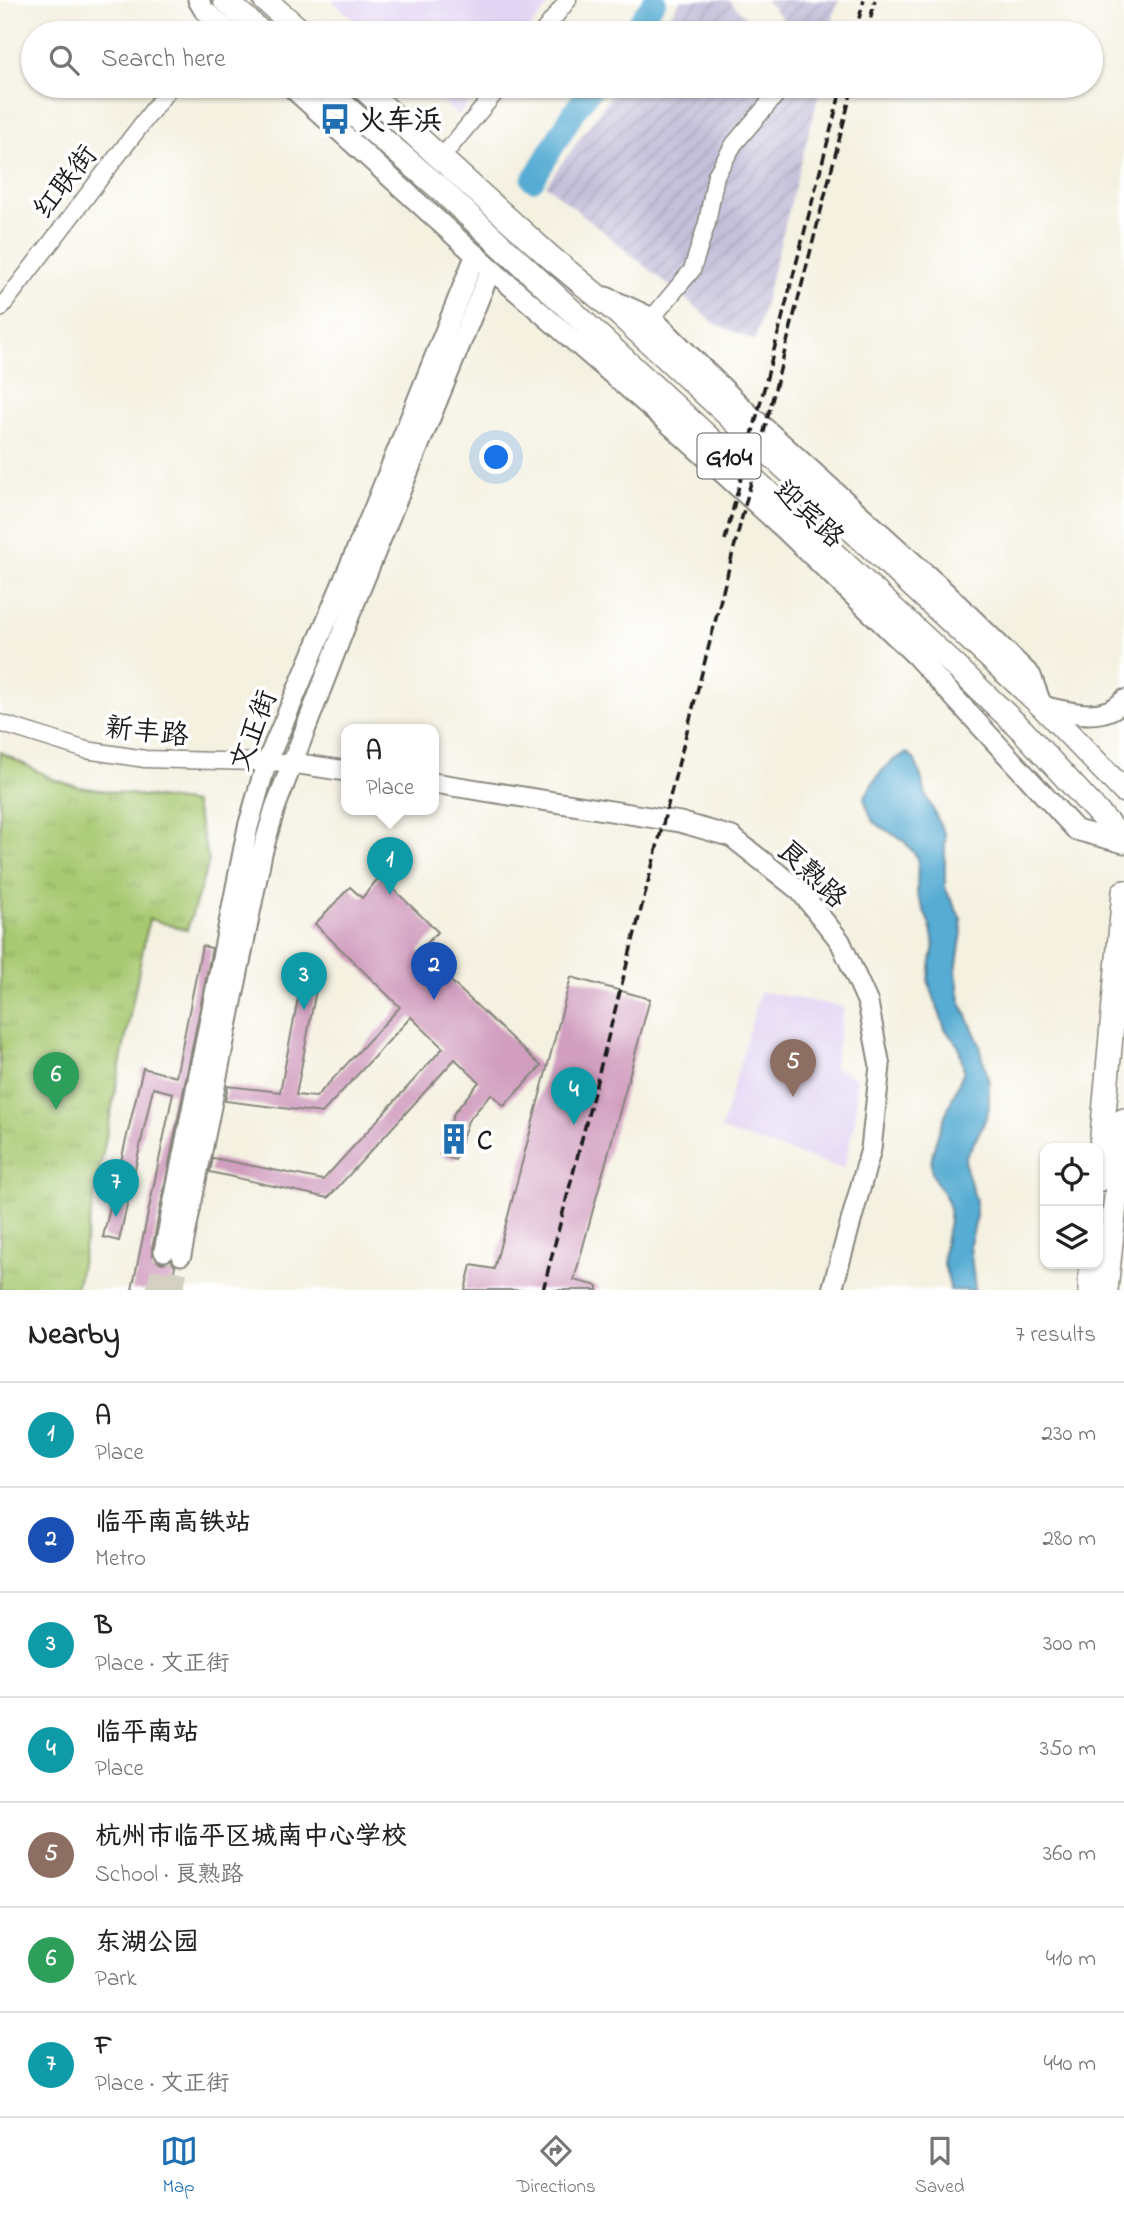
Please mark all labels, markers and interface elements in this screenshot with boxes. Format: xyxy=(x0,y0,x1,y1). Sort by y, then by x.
search box xyxy=(21,21,1103,98)
icon: search xyxy=(45,41,83,79)
text: Search here xyxy=(101,41,226,79)
bus stop icon: 火车浜 xyxy=(318,102,352,136)
place label: 火车浜 xyxy=(358,102,442,143)
street label: 红联街 xyxy=(25,137,109,229)
road number: G104 xyxy=(698,433,760,478)
your location xyxy=(479,440,513,474)
street label: 迎宾路 xyxy=(763,472,852,559)
street label: 文正街 xyxy=(221,685,289,778)
street label: 新丰路 xyxy=(103,709,191,758)
popup xyxy=(341,724,439,815)
text: A xyxy=(366,734,382,772)
text: Place xyxy=(366,772,414,805)
street label: 良熟路 xyxy=(766,832,855,919)
pin: 1 xyxy=(367,837,413,895)
pin: 2 xyxy=(411,942,457,1000)
pin: 3 xyxy=(281,952,327,1010)
pin: 5 xyxy=(770,1039,816,1097)
pin: 6 xyxy=(33,1052,79,1110)
pin: 4 xyxy=(551,1067,597,1125)
building icon: C xyxy=(437,1122,471,1156)
place label: C xyxy=(477,1122,492,1163)
map controls xyxy=(1040,1143,1103,1269)
button: locate xyxy=(1040,1143,1103,1206)
pin: 7 xyxy=(93,1159,139,1217)
button: layers xyxy=(1040,1206,1103,1269)
text: Nearby xyxy=(28,1314,120,1358)
text: 7 results xyxy=(1015,1319,1096,1352)
text: A xyxy=(95,1399,111,1437)
text: 1 xyxy=(47,1418,55,1451)
text: 230 m xyxy=(1042,1418,1096,1451)
text: Place xyxy=(95,1437,144,1470)
text: 临平南高铁站 xyxy=(95,1505,251,1543)
text: 2 xyxy=(45,1523,57,1556)
text: 280 m xyxy=(1042,1523,1096,1556)
text: Metro xyxy=(95,1543,146,1576)
text: B xyxy=(95,1608,113,1646)
text: 3 xyxy=(46,1628,56,1661)
text: 300 m xyxy=(1043,1628,1096,1661)
text: Place · 文正街 xyxy=(95,1648,229,1681)
text: 临平南站 xyxy=(95,1715,199,1753)
text: 4 xyxy=(46,1733,56,1766)
text: 350 m xyxy=(1040,1733,1096,1766)
text: Place xyxy=(95,1753,144,1786)
text: 杭州市临平区城南中心学校 xyxy=(95,1819,407,1857)
text: 5 xyxy=(44,1838,58,1871)
text: 360 m xyxy=(1043,1838,1096,1871)
text: School · 良熟路 xyxy=(95,1859,243,1892)
text: 东湖公园 xyxy=(95,1925,199,1963)
text: 6 xyxy=(46,1943,56,1976)
text: 410 m xyxy=(1046,1943,1096,1976)
text: Park xyxy=(95,1963,137,1996)
text: F xyxy=(95,2028,112,2066)
text: 7 xyxy=(46,2048,56,2081)
text: 440 m xyxy=(1044,2048,1096,2081)
text: Place · 文正街 xyxy=(95,2068,229,2101)
tab: Map xyxy=(160,2132,198,2201)
tab: Directions xyxy=(517,2132,596,2201)
tab: Saved xyxy=(915,2132,964,2201)

